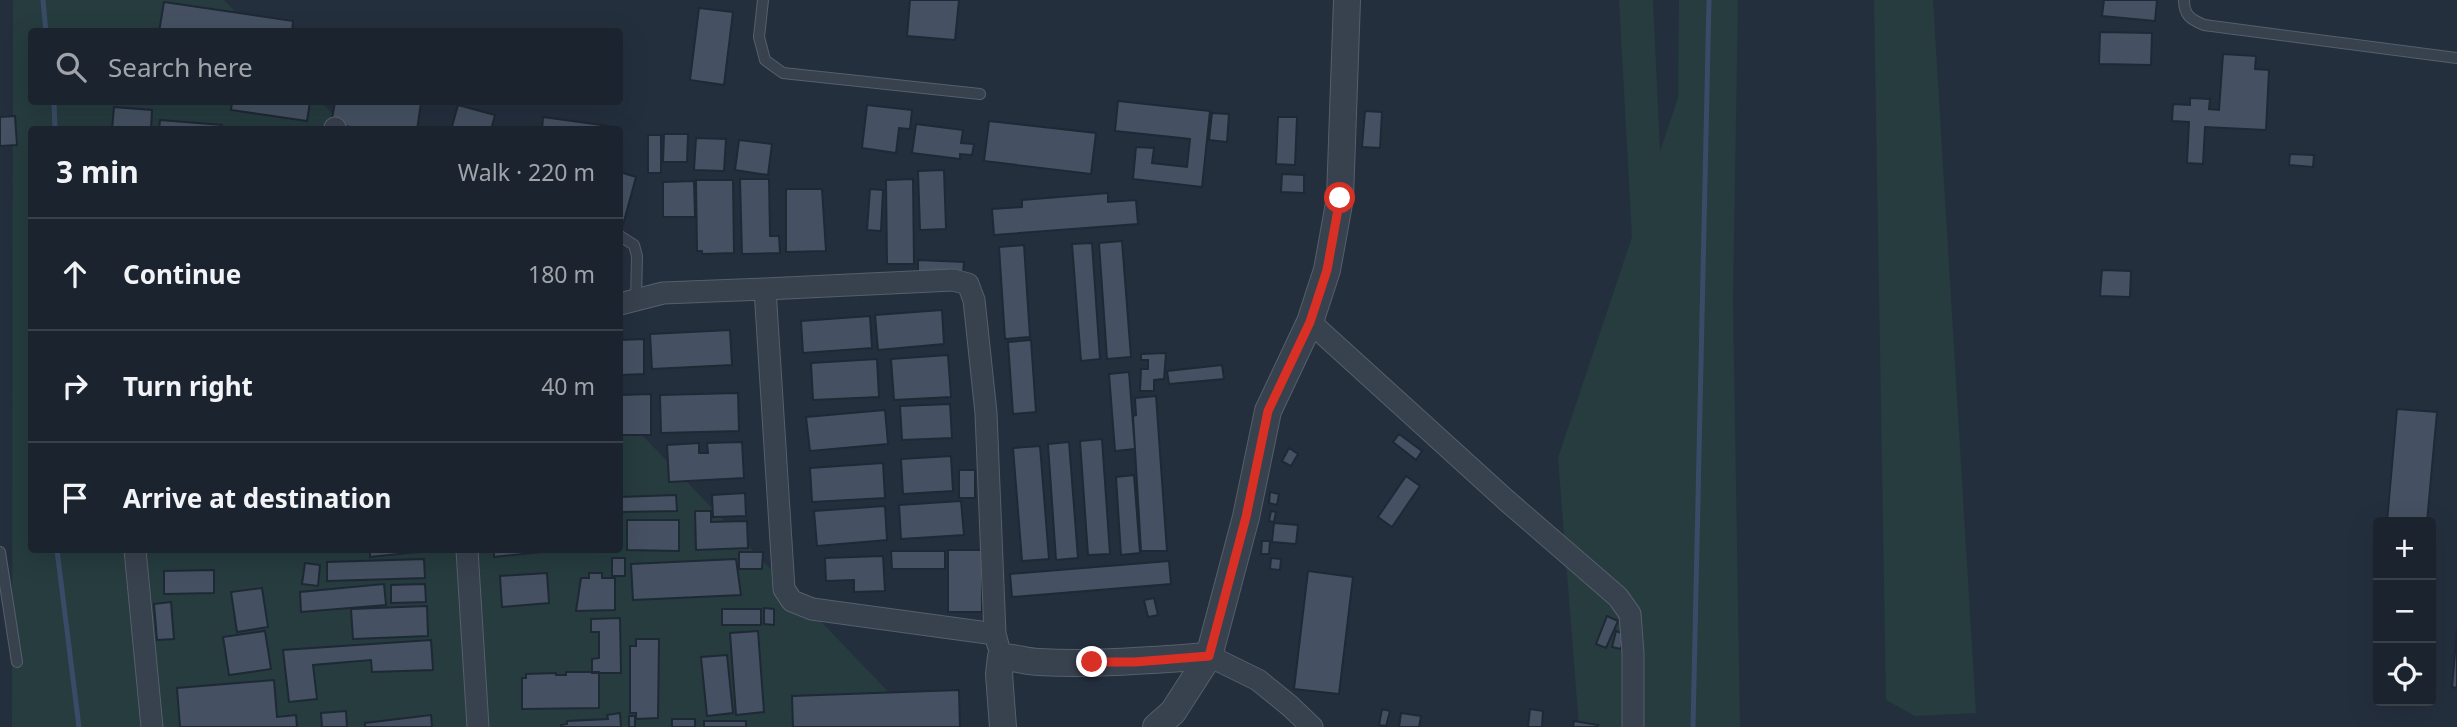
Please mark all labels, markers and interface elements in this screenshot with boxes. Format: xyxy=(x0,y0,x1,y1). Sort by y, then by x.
search box xyxy=(28,28,623,105)
icon: search xyxy=(52,48,90,86)
text: Search here xyxy=(108,49,253,85)
text: 3 min xyxy=(56,151,139,192)
text: Walk · 220 m xyxy=(458,156,595,188)
route start xyxy=(1324,182,1355,213)
icon: ahead xyxy=(56,255,94,293)
text: Continue xyxy=(123,256,241,292)
text: 180 m xyxy=(528,258,595,290)
icon: right xyxy=(56,367,94,405)
text: Turn right xyxy=(123,368,253,404)
text: 40 m xyxy=(541,370,595,402)
icon: arrive xyxy=(56,479,94,517)
text: Arrive at destination xyxy=(123,480,392,516)
map controls xyxy=(2373,517,2436,706)
button: + xyxy=(2373,517,2436,580)
button: − xyxy=(2373,580,2436,643)
button: locate xyxy=(2373,643,2436,706)
route end xyxy=(1076,646,1107,677)

